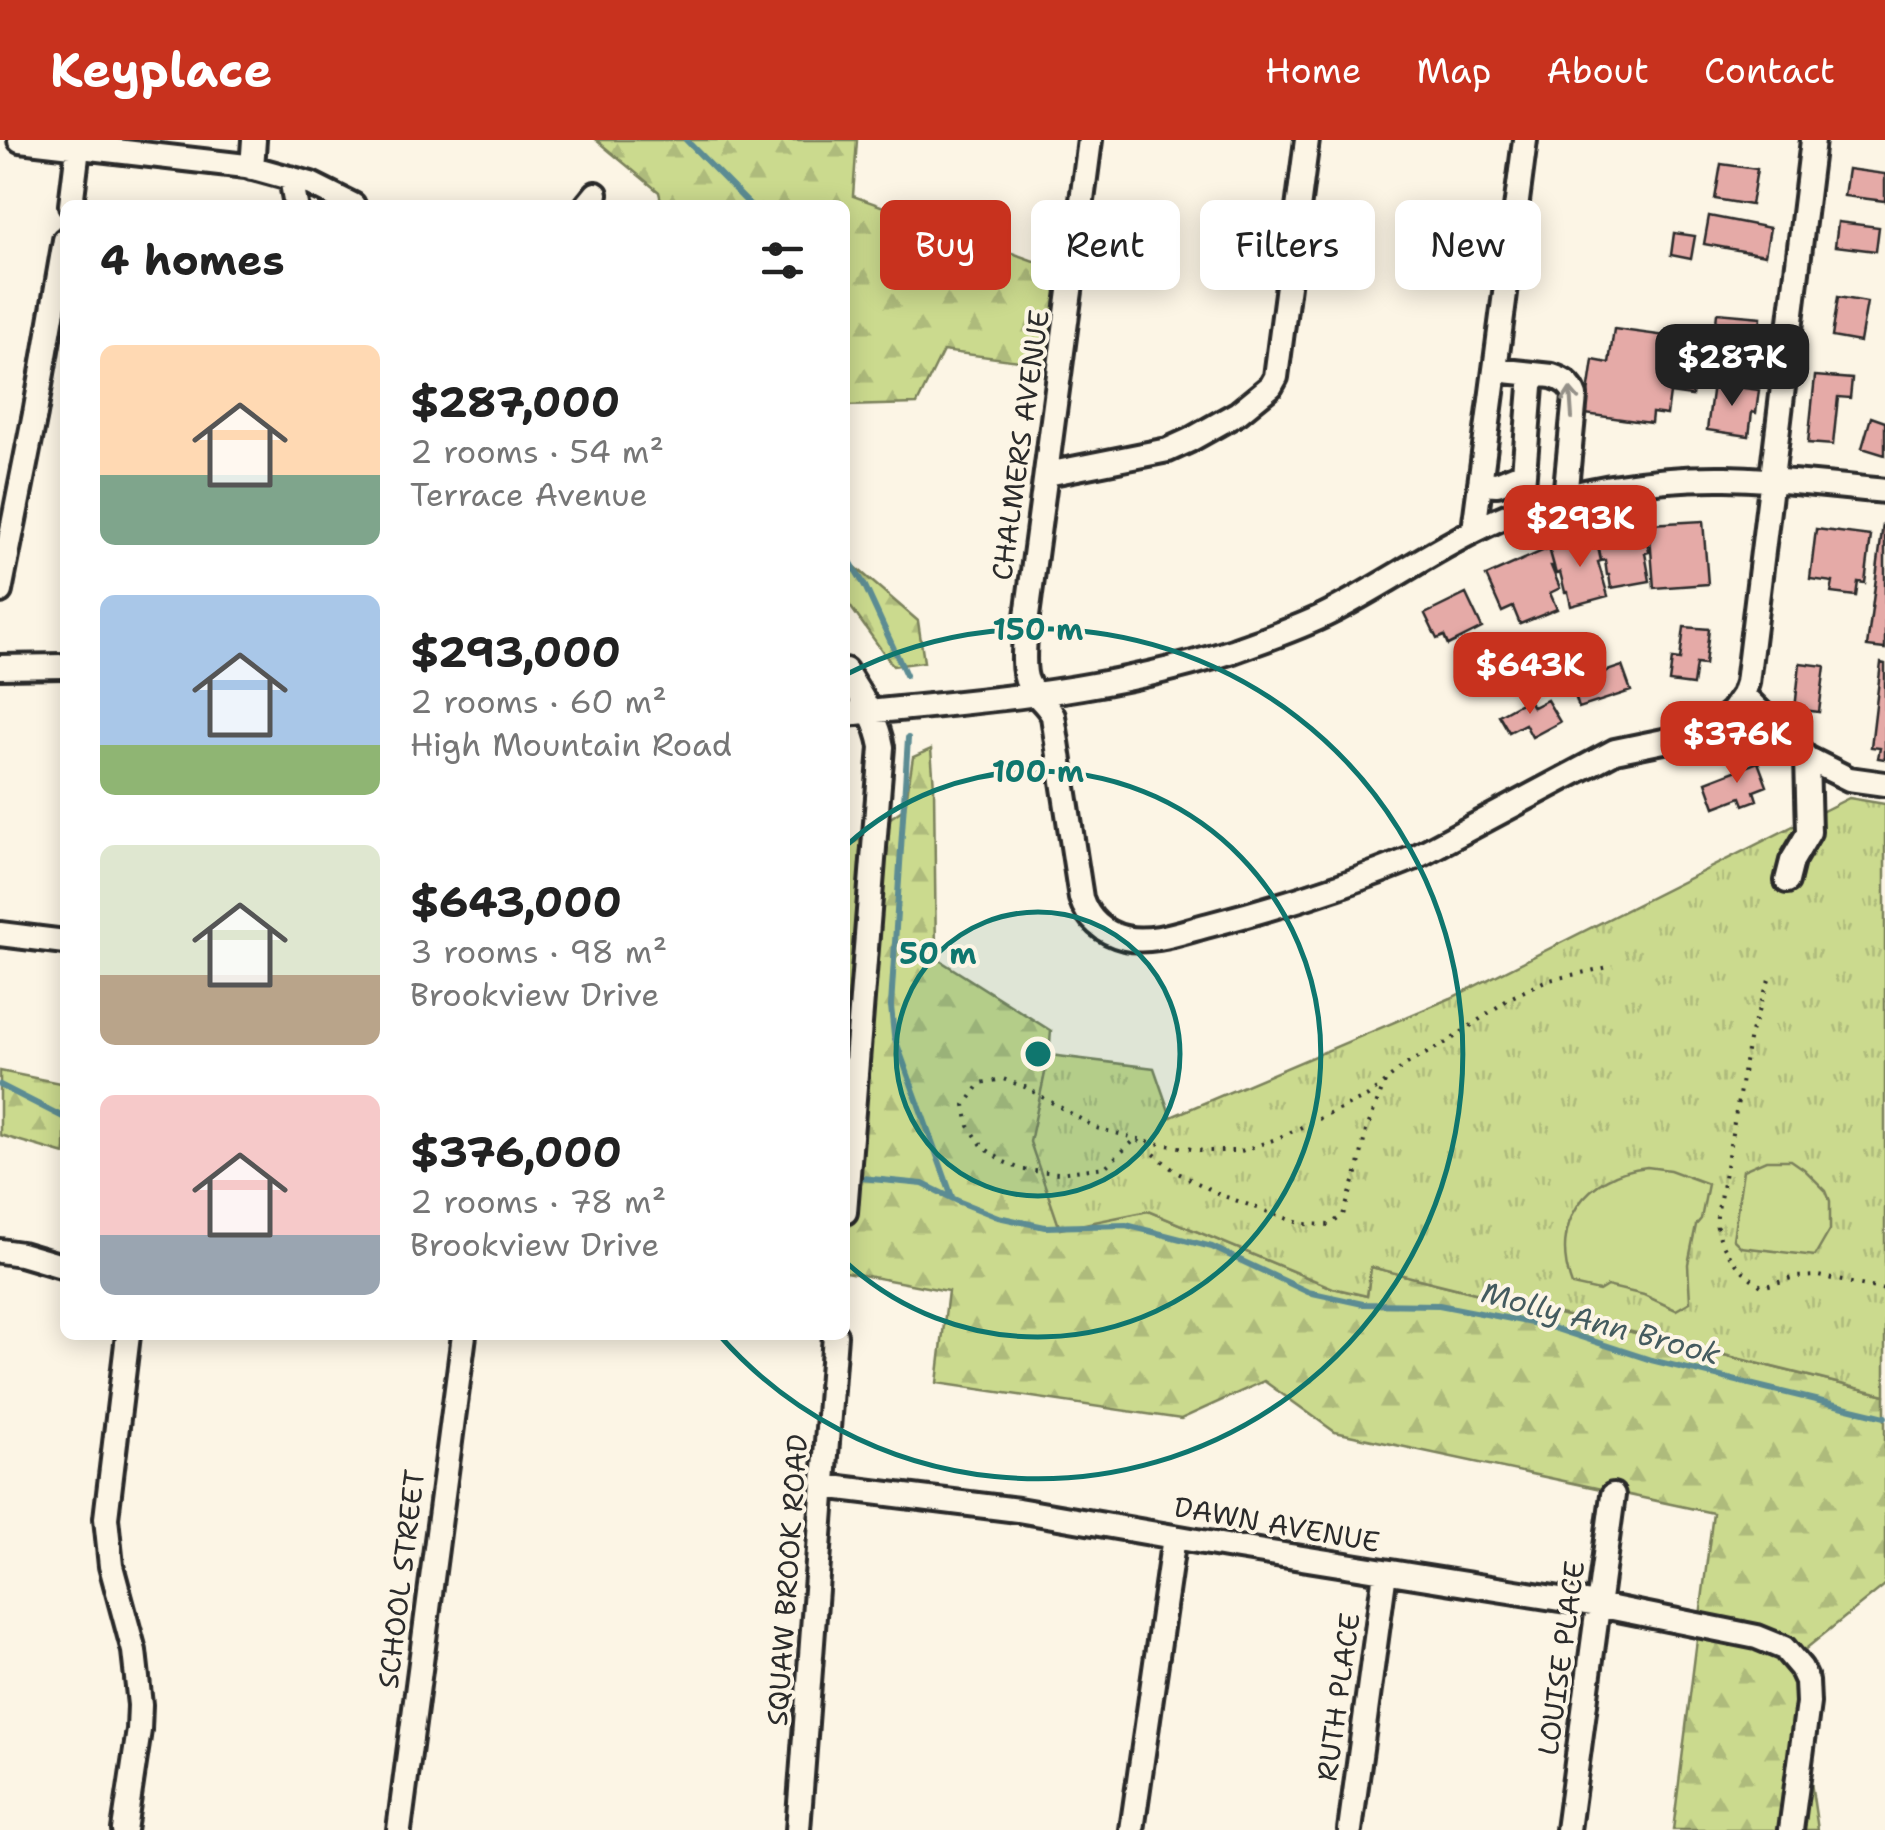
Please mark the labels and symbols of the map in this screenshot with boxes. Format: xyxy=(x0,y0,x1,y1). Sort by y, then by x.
street label: CHALMERS AVENUE xyxy=(982,307,1058,583)
pin: $287K xyxy=(1662,324,1802,409)
one-way arrow xyxy=(1561,387,1580,420)
pin: $293K xyxy=(1510,485,1650,570)
text: 150 m xyxy=(993,609,1083,650)
pin: $643K xyxy=(1460,632,1600,717)
pin: $376K xyxy=(1667,701,1807,786)
text: 100 m xyxy=(992,751,1084,792)
text: 50 m xyxy=(899,933,977,974)
centre of rings xyxy=(1020,1036,1056,1072)
water label: Molly Ann Brook xyxy=(1477,1271,1725,1375)
street label: SQUAW BROOK ROAD xyxy=(758,1433,816,1727)
street label: SCHOOL STREET xyxy=(369,1467,433,1691)
street label: DAWN AVENUE xyxy=(1171,1487,1383,1561)
street label: LOUISE PLACE xyxy=(1529,1558,1593,1758)
street label: RUTH PLACE xyxy=(1307,1610,1369,1784)

